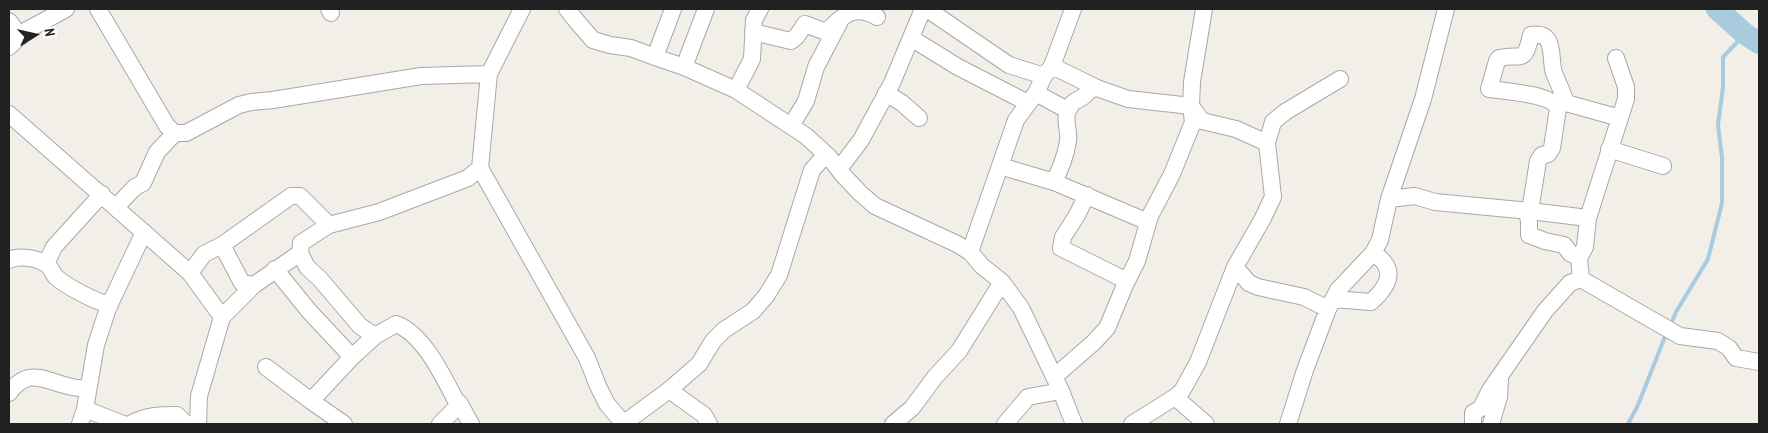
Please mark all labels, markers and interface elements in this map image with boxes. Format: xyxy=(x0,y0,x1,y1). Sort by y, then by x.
north arrow xyxy=(10,10,60,60)
text: N xyxy=(40,27,59,38)

